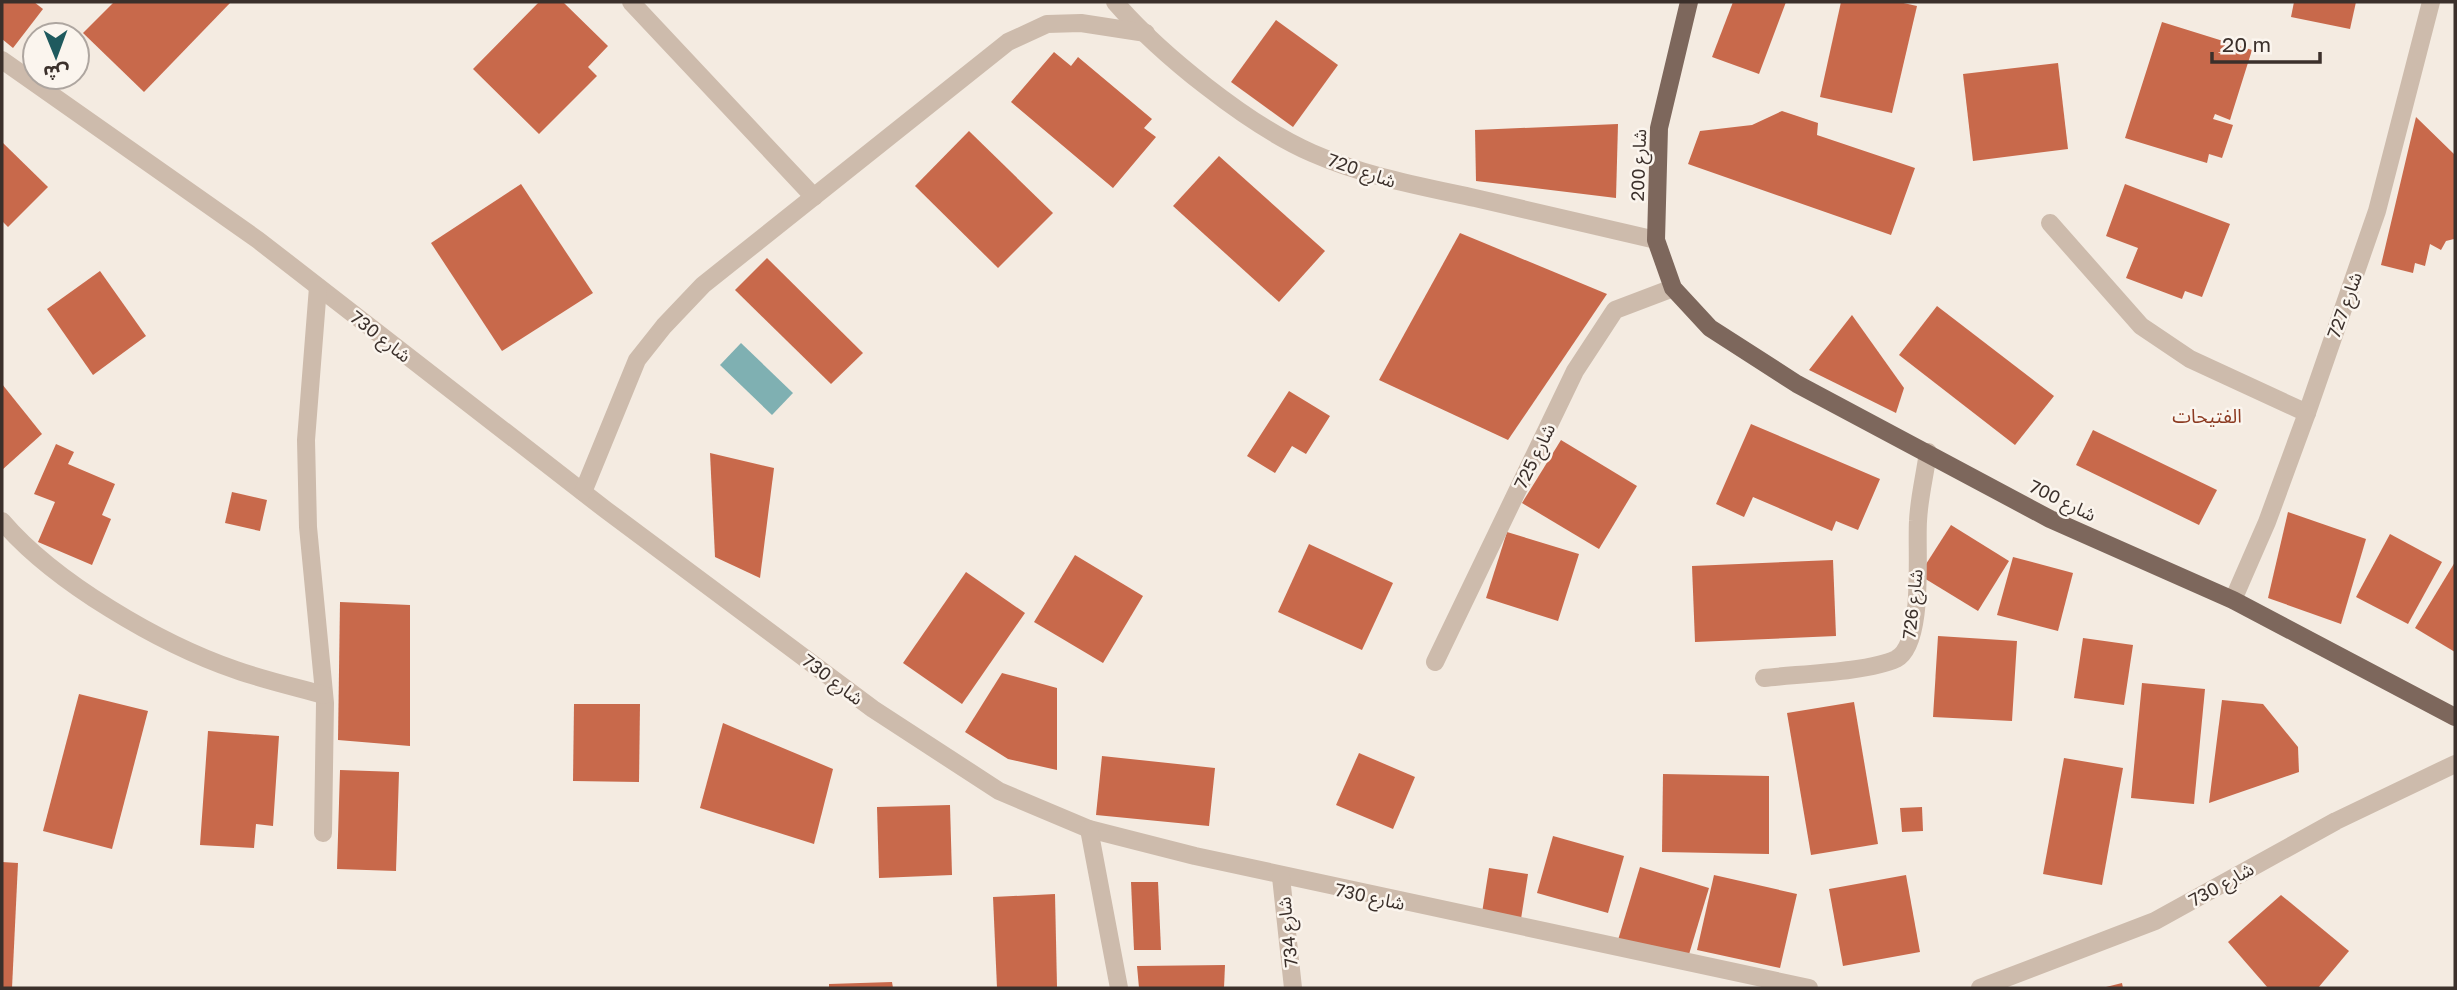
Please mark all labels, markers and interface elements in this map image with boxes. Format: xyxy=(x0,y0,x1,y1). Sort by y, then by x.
north arrow xyxy=(21,21,91,91)
scale bar xyxy=(2212,21,2320,65)
text: 20 m xyxy=(2222,31,2271,57)
text: ش xyxy=(43,62,70,85)
street label: شارع 200 xyxy=(1626,128,1654,202)
street label: شارع 720 xyxy=(1324,148,1399,196)
street label: شارع 727 xyxy=(2322,269,2370,343)
street label: شارع 730 xyxy=(344,306,416,370)
district label: الفتيحات xyxy=(2172,404,2242,427)
street label: شارع 725 xyxy=(1509,420,1563,494)
street label: شارع 700 xyxy=(2024,474,2100,529)
street label: شارع 726 xyxy=(1897,568,1931,641)
street label: شارع 730 xyxy=(796,649,868,712)
street label: شارع 730 xyxy=(2185,857,2259,914)
street label: شارع 730 xyxy=(1332,878,1407,918)
street label: شارع 734 xyxy=(1272,895,1306,968)

